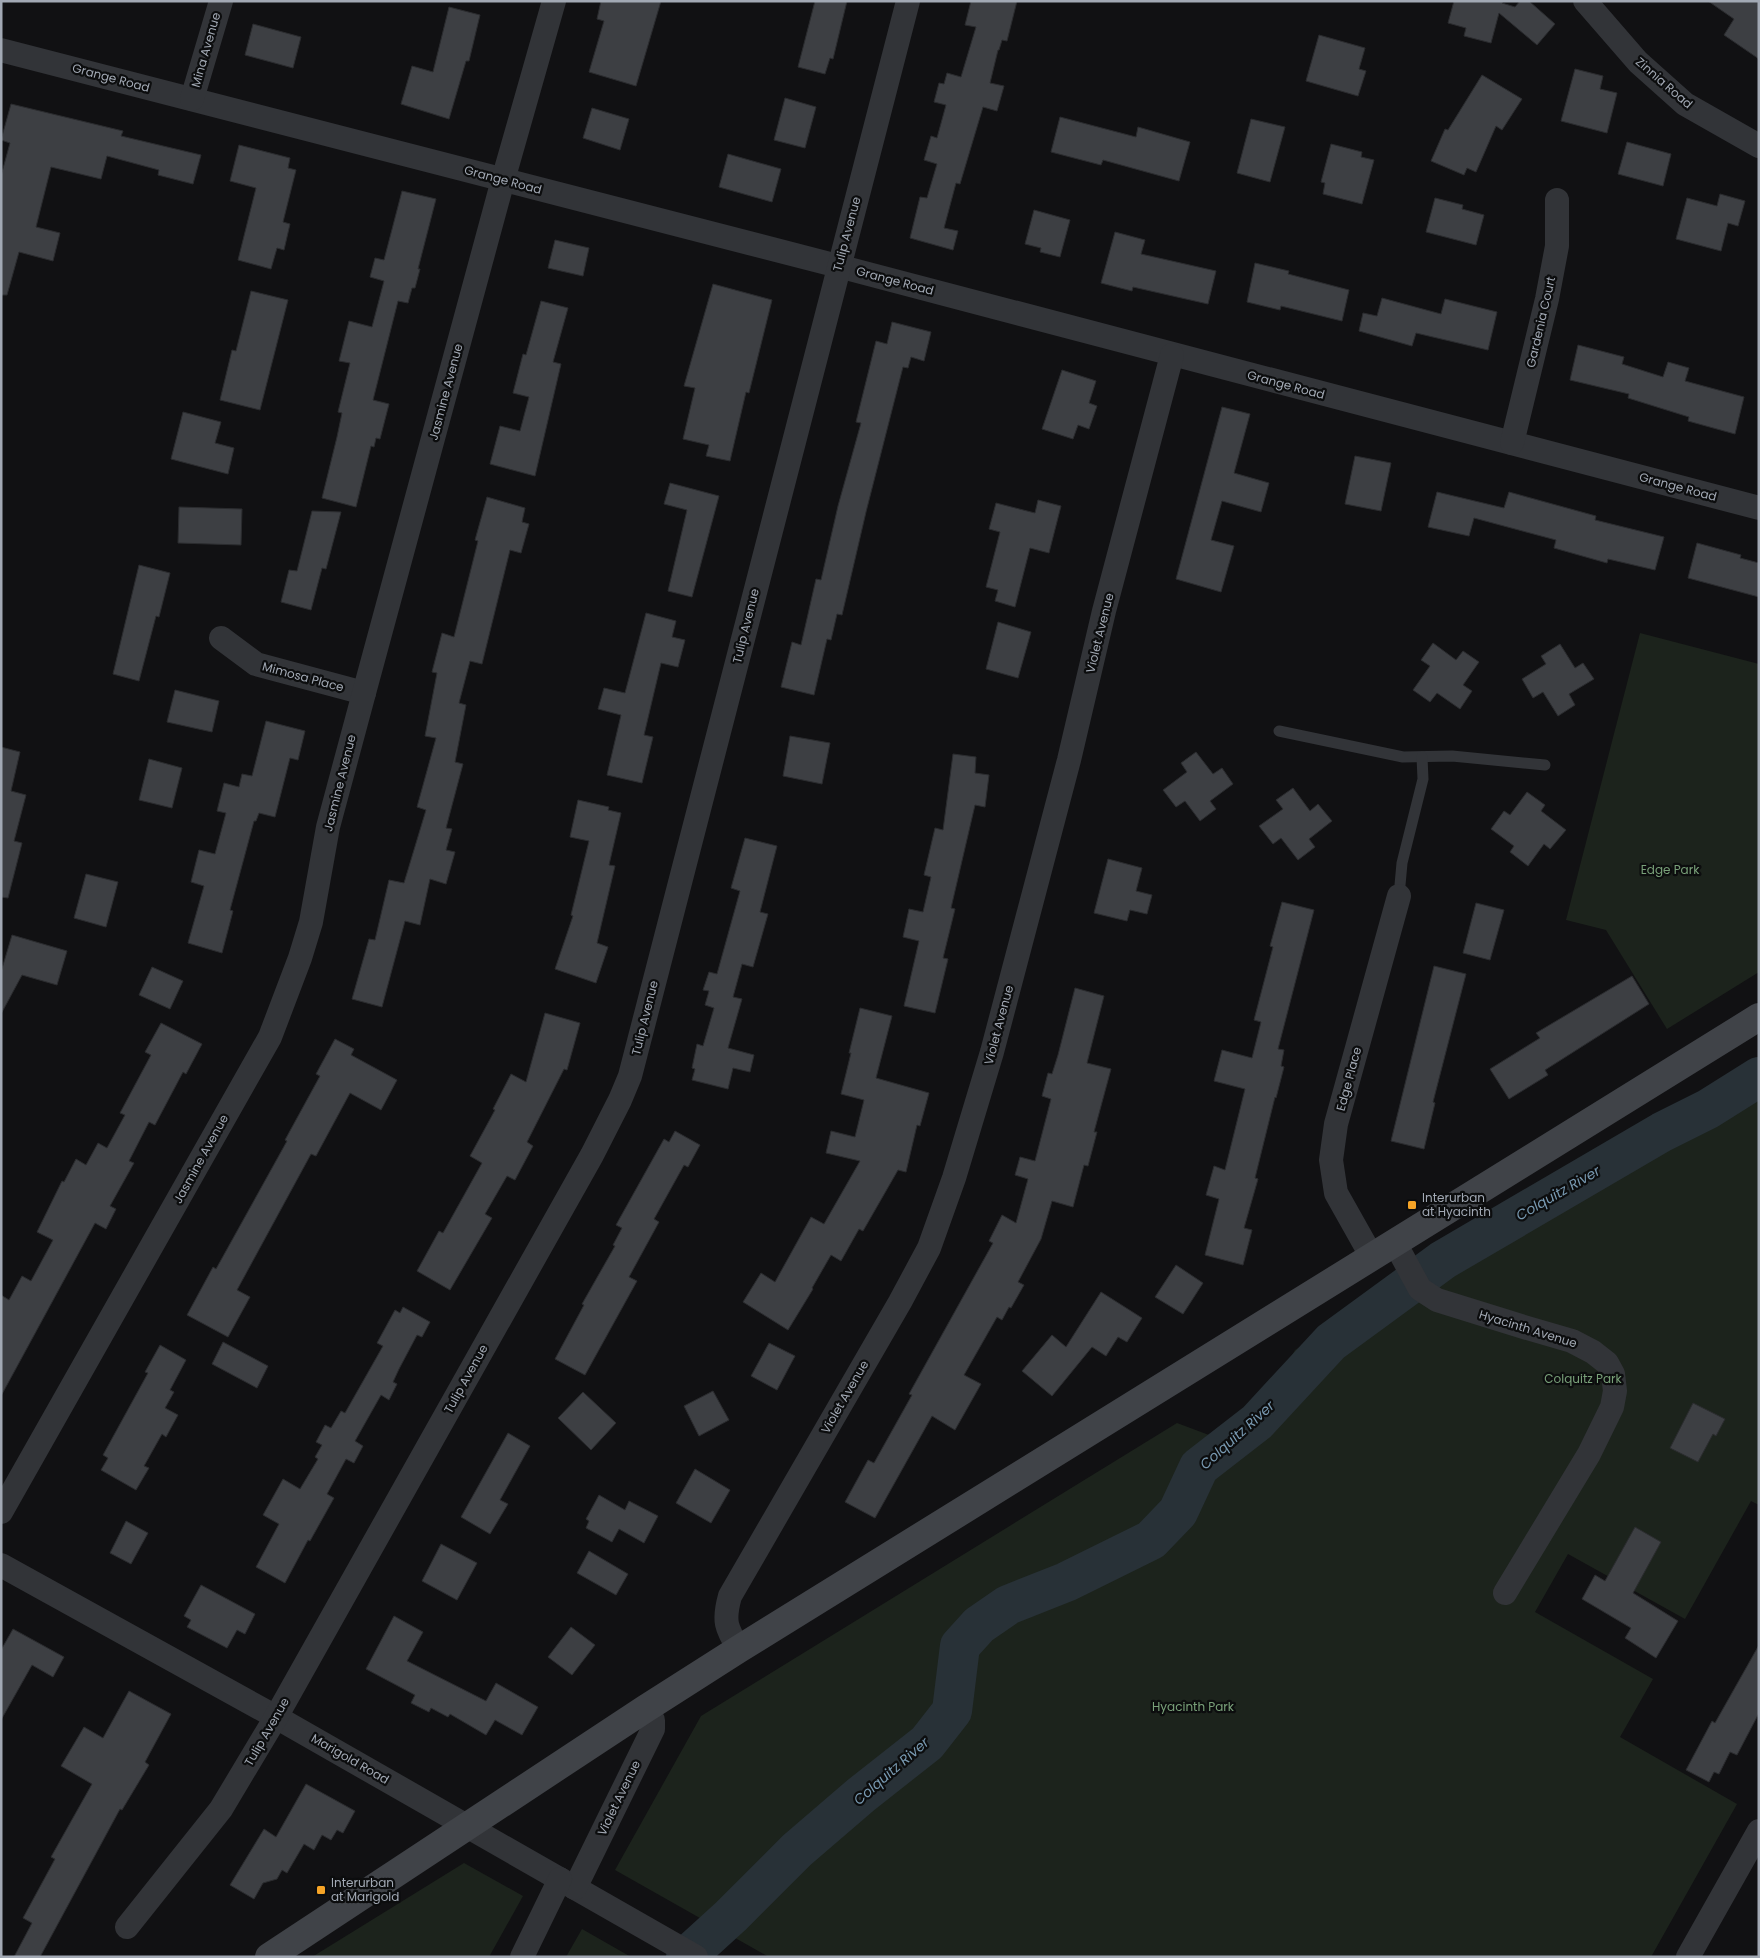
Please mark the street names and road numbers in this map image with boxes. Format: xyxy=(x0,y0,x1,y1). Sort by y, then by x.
street label: Mina Avenue xyxy=(187,10,224,89)
street label: Zinnia Road xyxy=(1632,53,1696,112)
street label: Grange Road xyxy=(71,59,152,96)
street label: Grange Road xyxy=(463,161,544,198)
street label: Tulip Avenue xyxy=(828,195,865,273)
street label: Grange Road xyxy=(855,262,936,299)
street label: Gardenia Court xyxy=(1522,275,1559,369)
street label: Jasmine Avenue xyxy=(424,342,467,442)
street label: Grange Road xyxy=(1246,366,1327,403)
street label: Grange Road xyxy=(1638,468,1719,505)
street label: Tulip Avenue xyxy=(728,587,763,665)
street label: Violet Avenue xyxy=(1081,591,1118,675)
street label: Mimosa Place xyxy=(261,657,346,696)
street label: Jasmine Avenue xyxy=(319,733,360,833)
street label: Tulip Avenue xyxy=(627,979,662,1057)
street label: Violet Avenue xyxy=(980,983,1017,1067)
street label: Edge Place xyxy=(1332,1045,1365,1113)
street label: Jasmine Avenue xyxy=(169,1111,232,1206)
street label: Hyacinth Avenue xyxy=(1477,1306,1579,1351)
street label: Tulip Avenue xyxy=(440,1341,492,1416)
street label: Violet Avenue xyxy=(817,1357,872,1436)
street label: Tulip Avenue xyxy=(240,1694,293,1769)
street label: Marigold Road xyxy=(308,1729,392,1788)
street label: Violet Avenue xyxy=(593,1757,644,1838)

